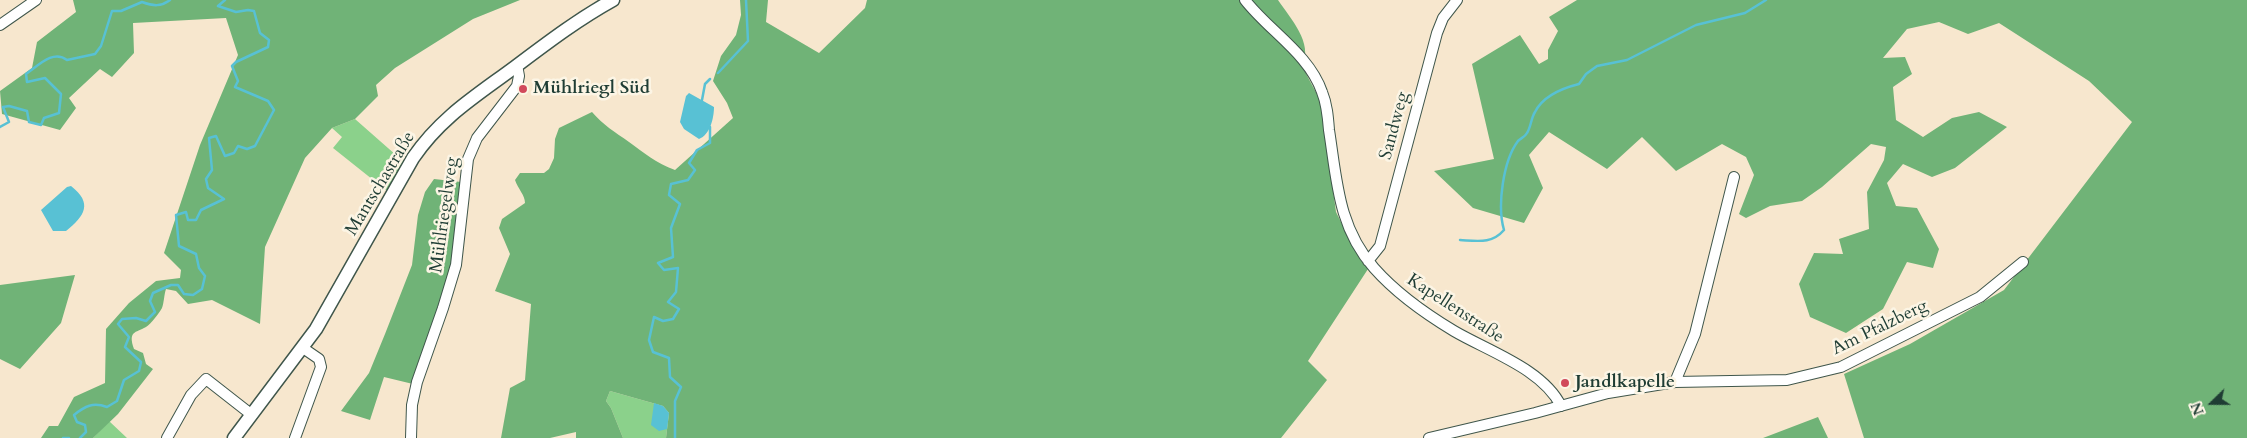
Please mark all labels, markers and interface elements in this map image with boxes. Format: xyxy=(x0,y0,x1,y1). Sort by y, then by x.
place label: Mühlriegl Süd xyxy=(533,78,650,100)
marker: Mühlriegl Süd xyxy=(517,83,529,95)
street label: Sandweg xyxy=(1376,90,1414,162)
street label: Mantschastraße xyxy=(341,128,421,240)
street label: Mühlriegelweg xyxy=(426,156,464,274)
street label: Kapellenstraße xyxy=(1402,270,1508,348)
street label: Am Pfalzberg xyxy=(1829,296,1931,360)
place label: Jandlkapelle xyxy=(1575,372,1675,394)
marker: Jandlkapelle xyxy=(1559,377,1571,389)
north arrow xyxy=(2187,378,2237,428)
text: N xyxy=(2187,400,2209,418)

